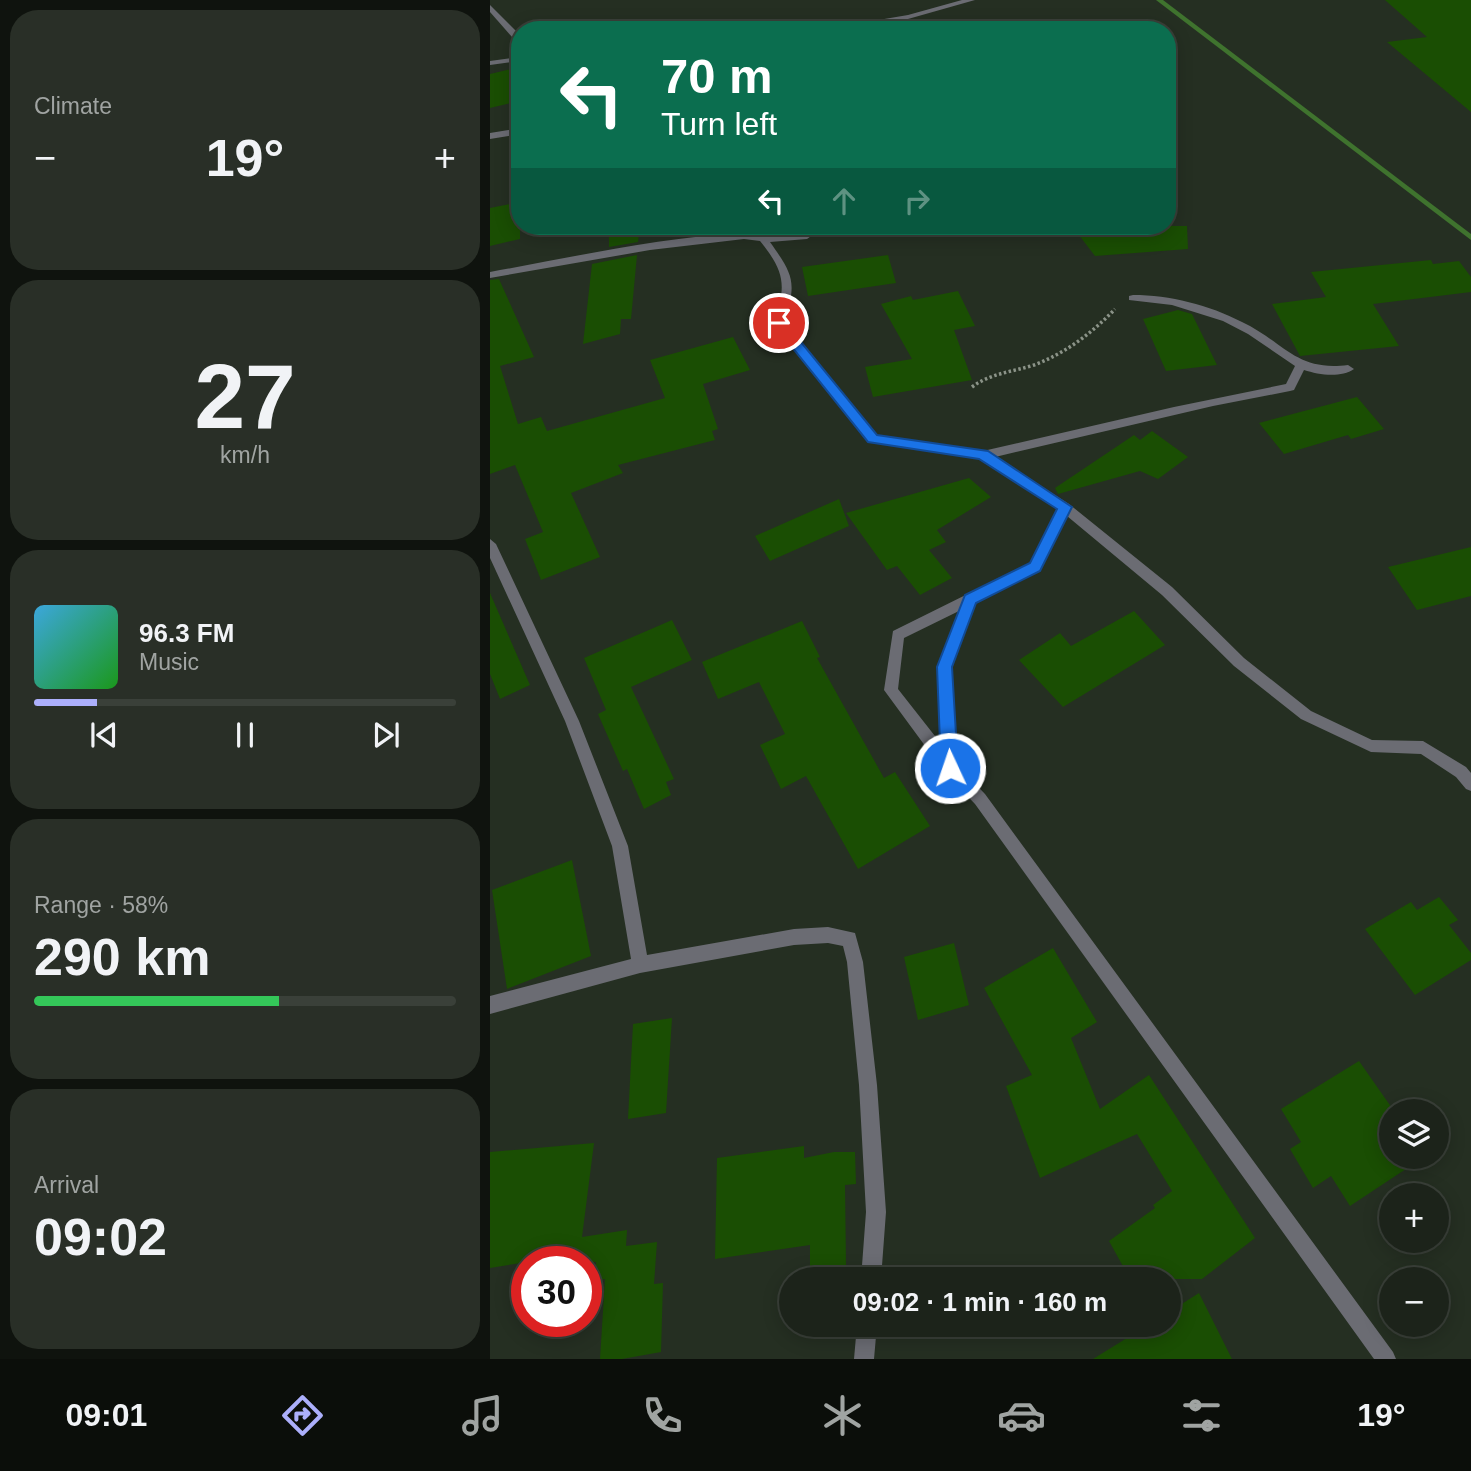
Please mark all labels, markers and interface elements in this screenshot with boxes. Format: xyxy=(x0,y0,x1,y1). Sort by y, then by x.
icon: left xyxy=(546,49,637,140)
text: 70 m xyxy=(661,49,773,103)
text: Climate xyxy=(34,93,112,119)
text: Turn left xyxy=(661,106,777,142)
text: 19° xyxy=(206,129,284,187)
text: − xyxy=(34,137,56,179)
text: + xyxy=(434,137,456,179)
icon: left xyxy=(752,182,790,220)
icon: ahead xyxy=(825,182,863,220)
icon: right xyxy=(898,182,936,220)
pin xyxy=(749,293,809,353)
icon: arrive xyxy=(760,304,798,342)
text: 27 xyxy=(194,346,296,447)
text: km/h xyxy=(220,442,270,468)
text: 96.3 FM xyxy=(139,618,234,648)
text: Music xyxy=(139,649,199,675)
icon: previous xyxy=(85,716,123,754)
icon: pause xyxy=(226,716,264,754)
icon: next xyxy=(367,716,405,754)
position arrow xyxy=(913,731,987,805)
text: Range · 58% xyxy=(34,892,168,918)
text: 290 km xyxy=(34,928,210,986)
map controls xyxy=(1379,1099,1449,1337)
button: layers xyxy=(1379,1099,1449,1169)
text: Arrival xyxy=(34,1172,99,1198)
button: + xyxy=(1379,1183,1449,1253)
text: 09:02 xyxy=(34,1208,167,1266)
speed limit sign: 30 xyxy=(511,1246,602,1337)
button: − xyxy=(1379,1267,1449,1337)
text: 09:02 · 1 min · 160 m xyxy=(853,1287,1107,1317)
icon: directions xyxy=(278,1391,327,1440)
icon: music xyxy=(458,1391,507,1440)
icon: phone xyxy=(638,1391,687,1440)
icon: climate xyxy=(818,1391,867,1440)
icon: car xyxy=(997,1391,1046,1440)
icon: filters xyxy=(1177,1391,1226,1440)
text: 09:01 xyxy=(65,1397,147,1433)
text: 19° xyxy=(1357,1397,1406,1433)

